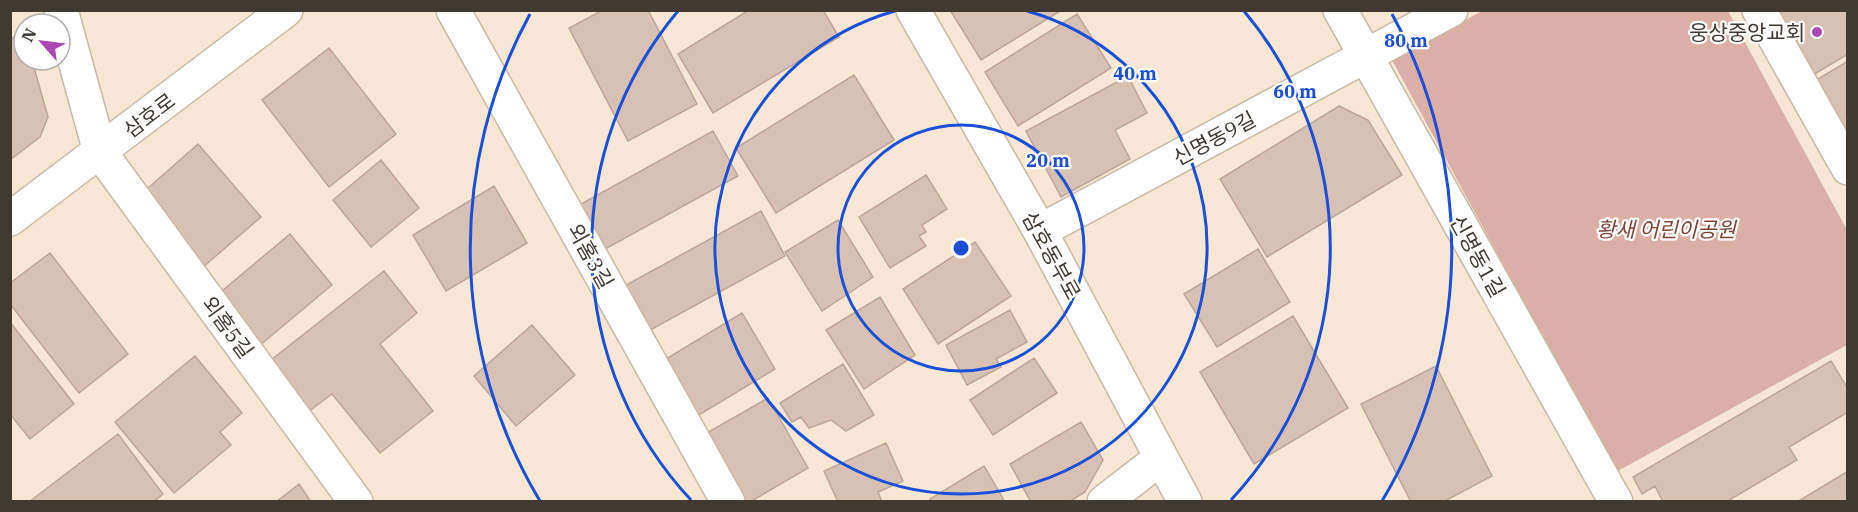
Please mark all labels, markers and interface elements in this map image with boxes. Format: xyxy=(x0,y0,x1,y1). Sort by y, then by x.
north arrow xyxy=(12,12,72,72)
place label: 웅상중앙교회 xyxy=(1689,18,1805,46)
text: N xyxy=(17,25,41,45)
marker: 웅상중앙교회 xyxy=(1810,25,1824,39)
text: 80 m xyxy=(1384,29,1428,52)
text: 40 m xyxy=(1113,62,1157,85)
text: 60 m xyxy=(1273,80,1317,103)
street label: 삼호로 xyxy=(117,86,181,144)
street label: 신명동9길 xyxy=(1168,105,1260,171)
text: 20 m xyxy=(1026,149,1070,172)
street label: 삼호동부로 xyxy=(1016,206,1088,304)
street label: 신명동1길 xyxy=(1444,210,1512,302)
park label: 황새 어린이공원 xyxy=(1596,215,1738,243)
street label: 외홈3길 xyxy=(562,218,620,294)
centre of rings xyxy=(951,238,971,258)
street label: 외홈5길 xyxy=(196,290,260,364)

